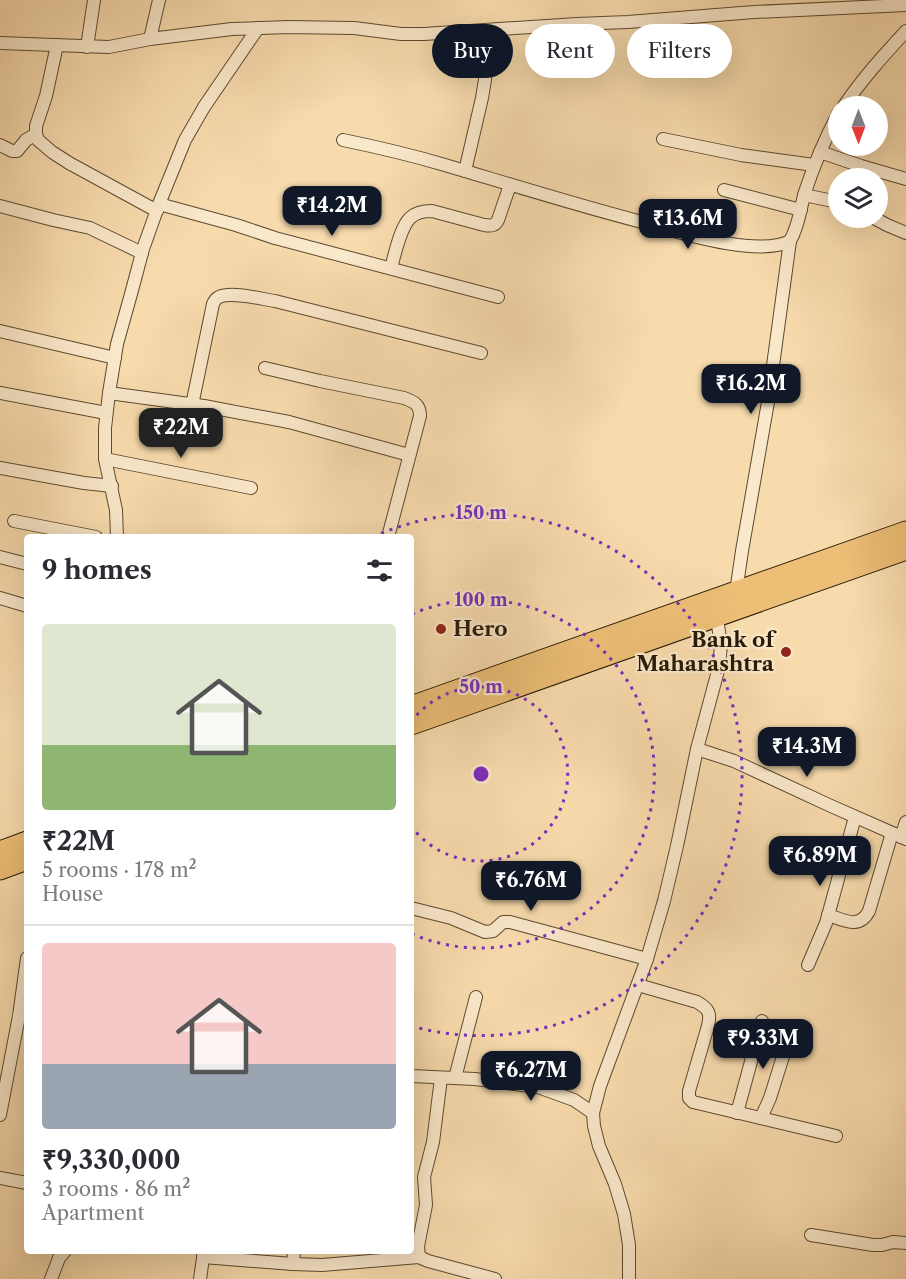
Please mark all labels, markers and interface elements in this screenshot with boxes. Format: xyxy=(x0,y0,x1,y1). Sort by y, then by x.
chip: Buy xyxy=(432,24,513,78)
chip: Rent xyxy=(525,24,615,78)
chip: Filters xyxy=(627,24,732,78)
north arrow xyxy=(828,96,888,156)
map controls xyxy=(828,96,888,228)
button: layers xyxy=(828,168,888,228)
pin: ₹14.2M xyxy=(283,186,381,237)
text: ₹14.2M xyxy=(297,193,367,217)
pin: ₹13.6M xyxy=(639,199,737,250)
text: ₹13.6M xyxy=(653,206,723,230)
pin: ₹16.2M xyxy=(702,364,800,415)
text: ₹16.2M xyxy=(716,371,786,395)
pin: ₹22M xyxy=(145,408,217,459)
text: ₹22M xyxy=(153,415,209,439)
text: 150 m xyxy=(455,502,507,524)
text: 9 homes xyxy=(42,554,152,586)
icon: filters xyxy=(363,554,396,587)
text: 100 m xyxy=(454,589,508,611)
place label: Hero xyxy=(453,616,508,641)
marker: Hero xyxy=(434,622,448,636)
place label: Bank of Maharashtra xyxy=(636,627,777,676)
marker: Bank of Maharashtra xyxy=(779,645,793,659)
icon: home xyxy=(165,663,273,771)
text: 50 m xyxy=(459,676,503,698)
pin: ₹14.3M xyxy=(758,727,856,778)
text: ₹14.3M xyxy=(772,734,842,758)
centre of rings xyxy=(471,764,491,784)
text: ₹22M xyxy=(42,825,115,857)
pin: ₹6.89M xyxy=(771,836,869,887)
text: ₹6.89M xyxy=(783,843,857,867)
text: 5 rooms · 178 m² xyxy=(42,858,197,882)
pin: ₹6.76M xyxy=(482,861,580,912)
text: ₹6.76M xyxy=(495,868,567,892)
text: House xyxy=(42,882,103,906)
icon: home xyxy=(165,982,273,1090)
pin: ₹9.33M xyxy=(714,1019,812,1070)
text: ₹9.33M xyxy=(727,1026,799,1050)
pin: ₹6.27M xyxy=(482,1051,580,1102)
text: ₹6.27M xyxy=(495,1058,567,1082)
text: ₹9,330,000 xyxy=(42,1144,181,1176)
text: 3 rooms · 86 m² xyxy=(42,1177,190,1201)
text: Apartment xyxy=(42,1201,145,1225)

